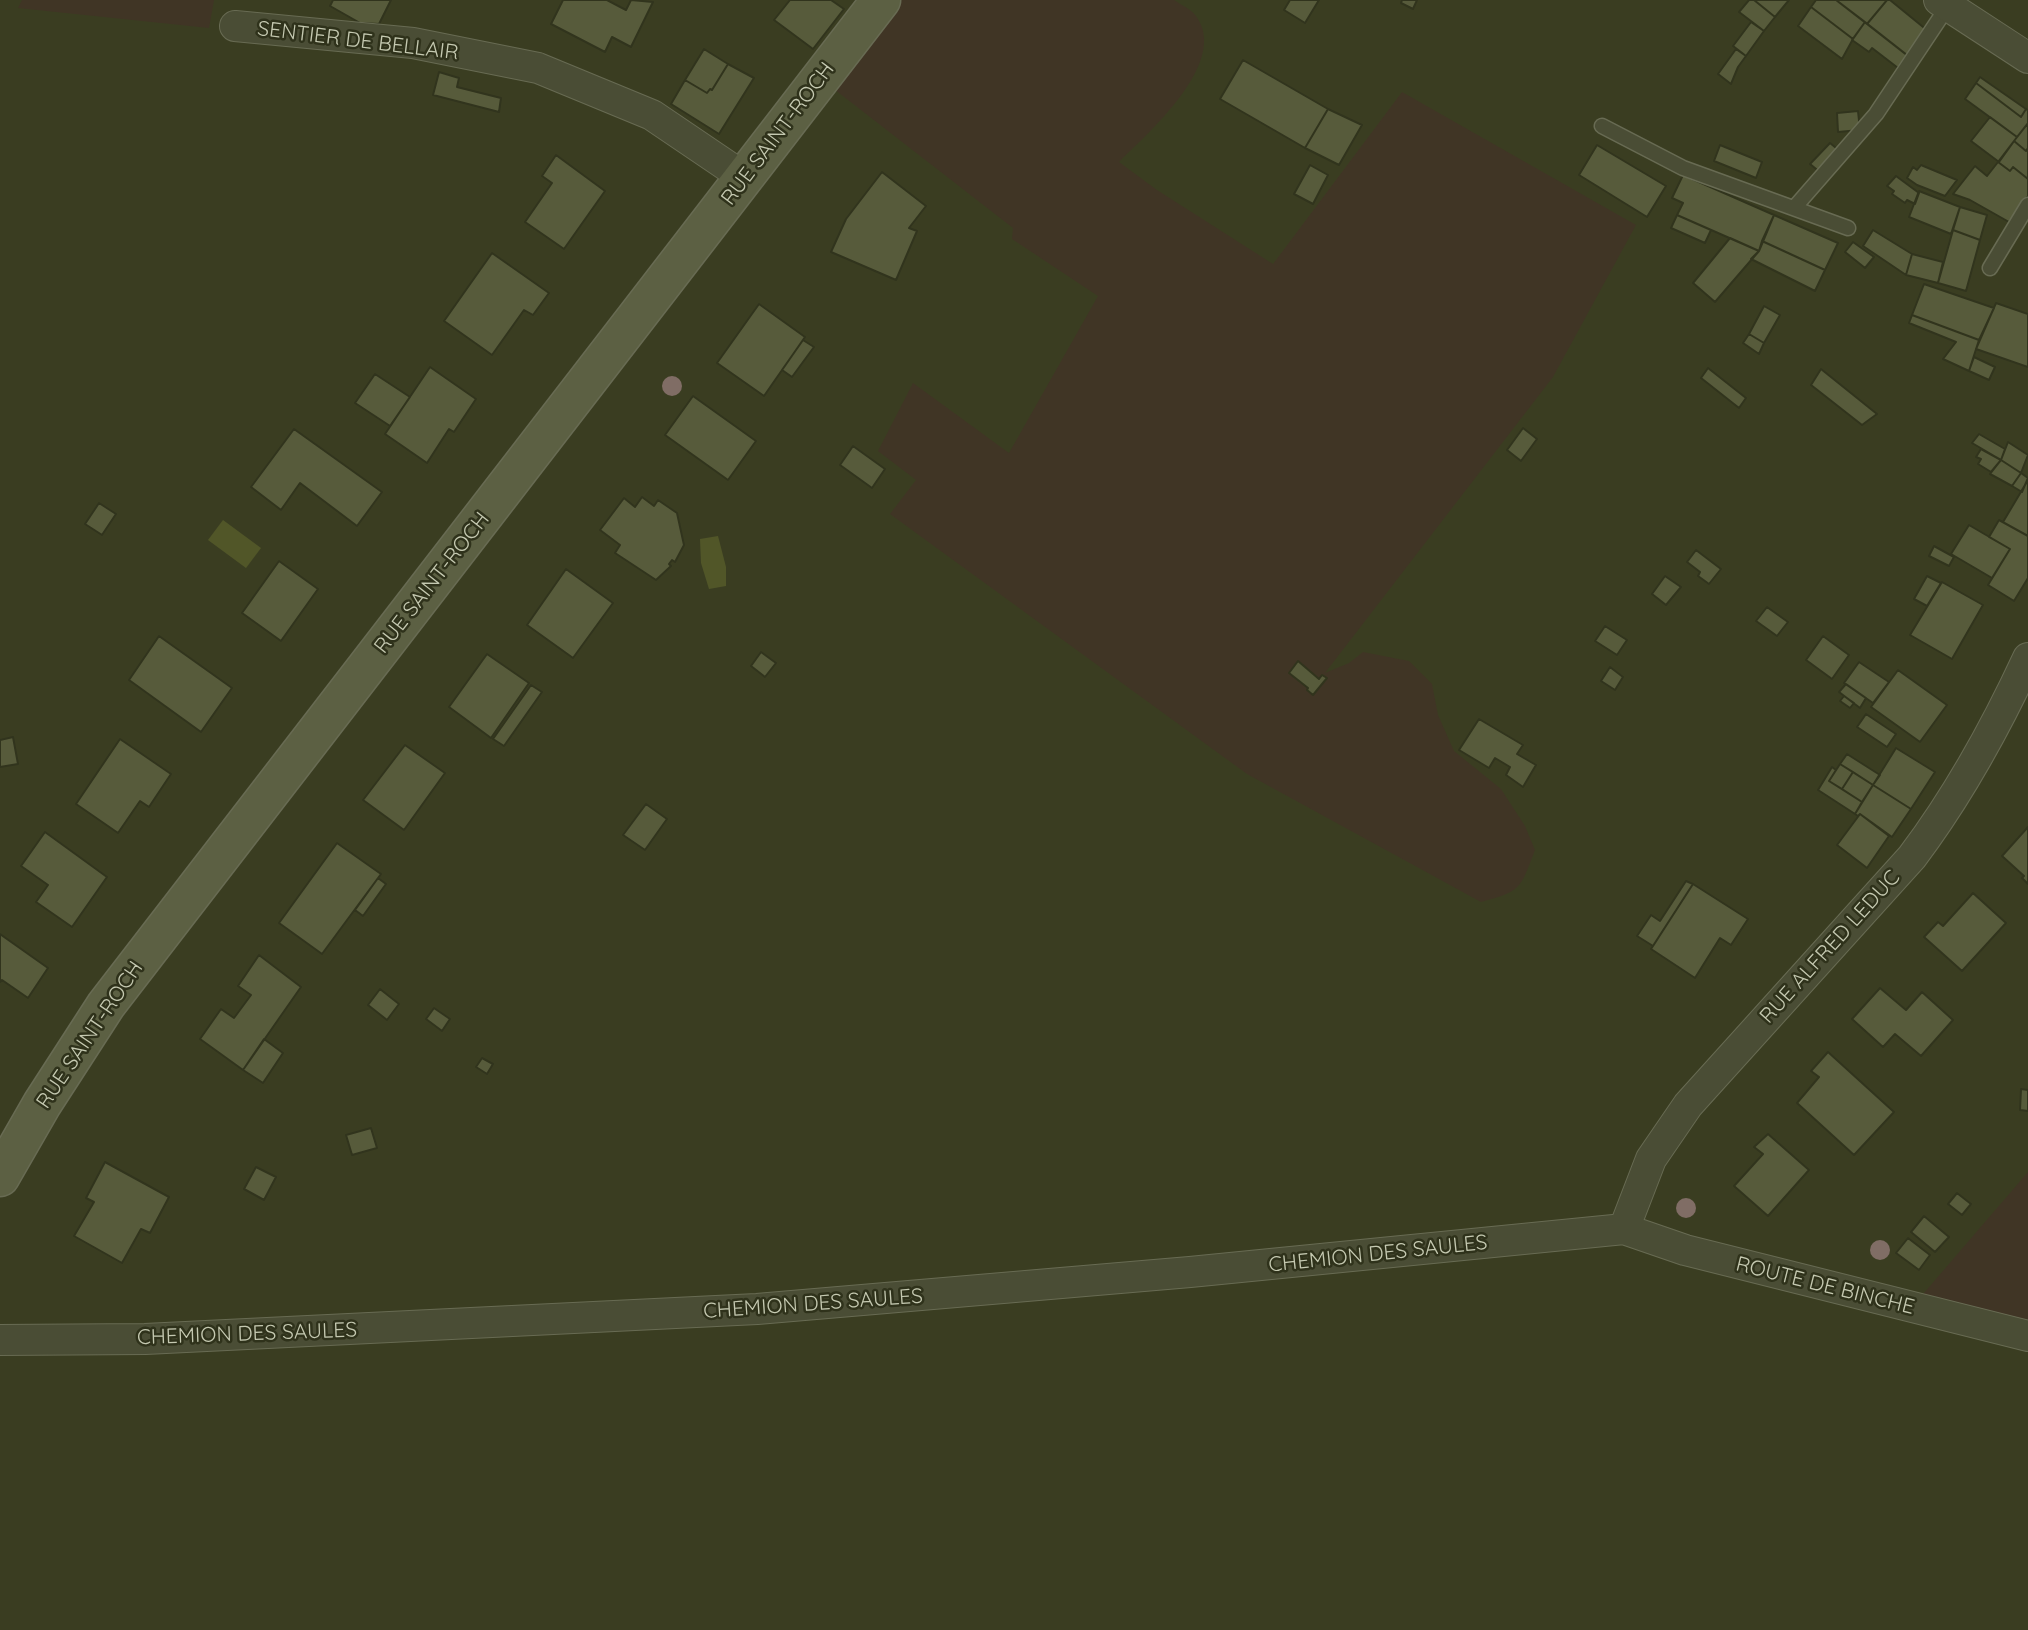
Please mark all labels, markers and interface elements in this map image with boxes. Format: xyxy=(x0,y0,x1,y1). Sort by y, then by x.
street label: SENTIER DE BELLAIR xyxy=(256,16,460,66)
street label: RUE SAINT-ROCH xyxy=(716,58,840,210)
street label: RUE SAINT-ROCH xyxy=(369,507,495,659)
street label: RUE ALFRED LEDUC xyxy=(1755,865,1905,1029)
street label: RUE SAINT-ROCH xyxy=(31,957,149,1113)
street label: CHEMION DES SAULES xyxy=(1267,1230,1489,1278)
street label: ROUTE DE BINCHE xyxy=(1733,1252,1917,1320)
street label: CHEMION DES SAULES xyxy=(702,1284,924,1324)
street label: CHEMION DES SAULES xyxy=(137,1318,357,1350)

